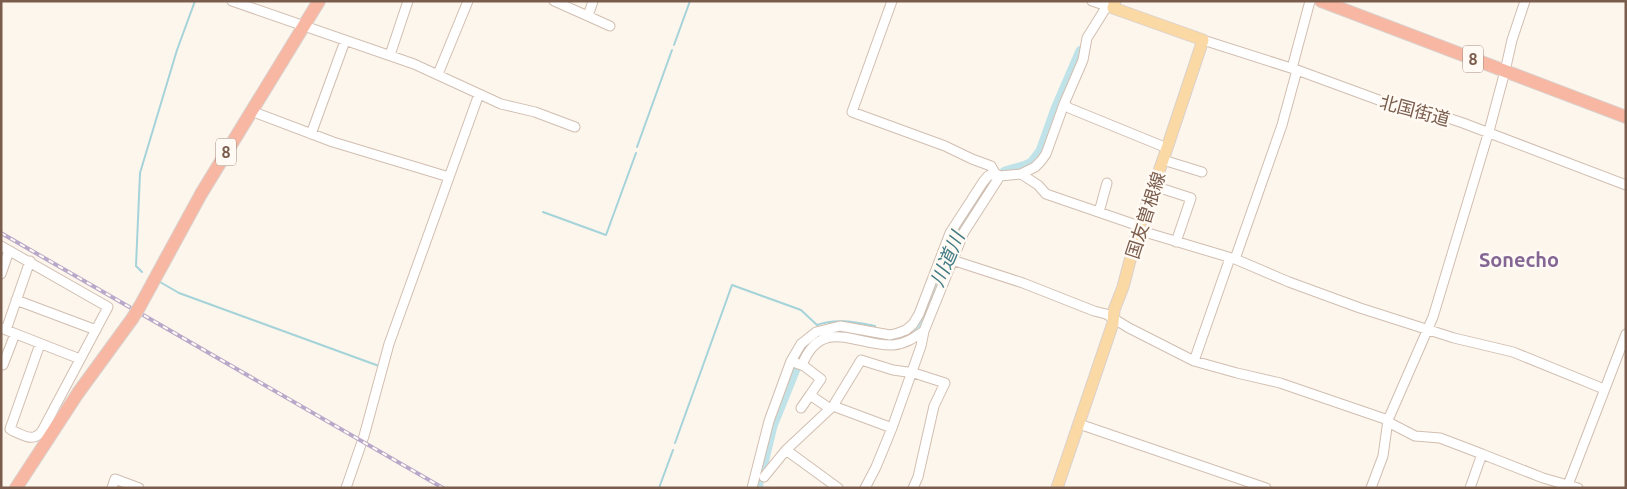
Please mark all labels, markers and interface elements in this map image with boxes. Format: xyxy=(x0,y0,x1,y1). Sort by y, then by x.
road number: 8 xyxy=(1463,46,1483,72)
street label: 北国街道 xyxy=(1378,91,1452,129)
road number: 8 xyxy=(216,138,236,166)
street label: 国友曽根線 xyxy=(1122,169,1168,261)
water label: 川道川 xyxy=(926,227,969,290)
district label: Sonecho xyxy=(1479,248,1559,271)

